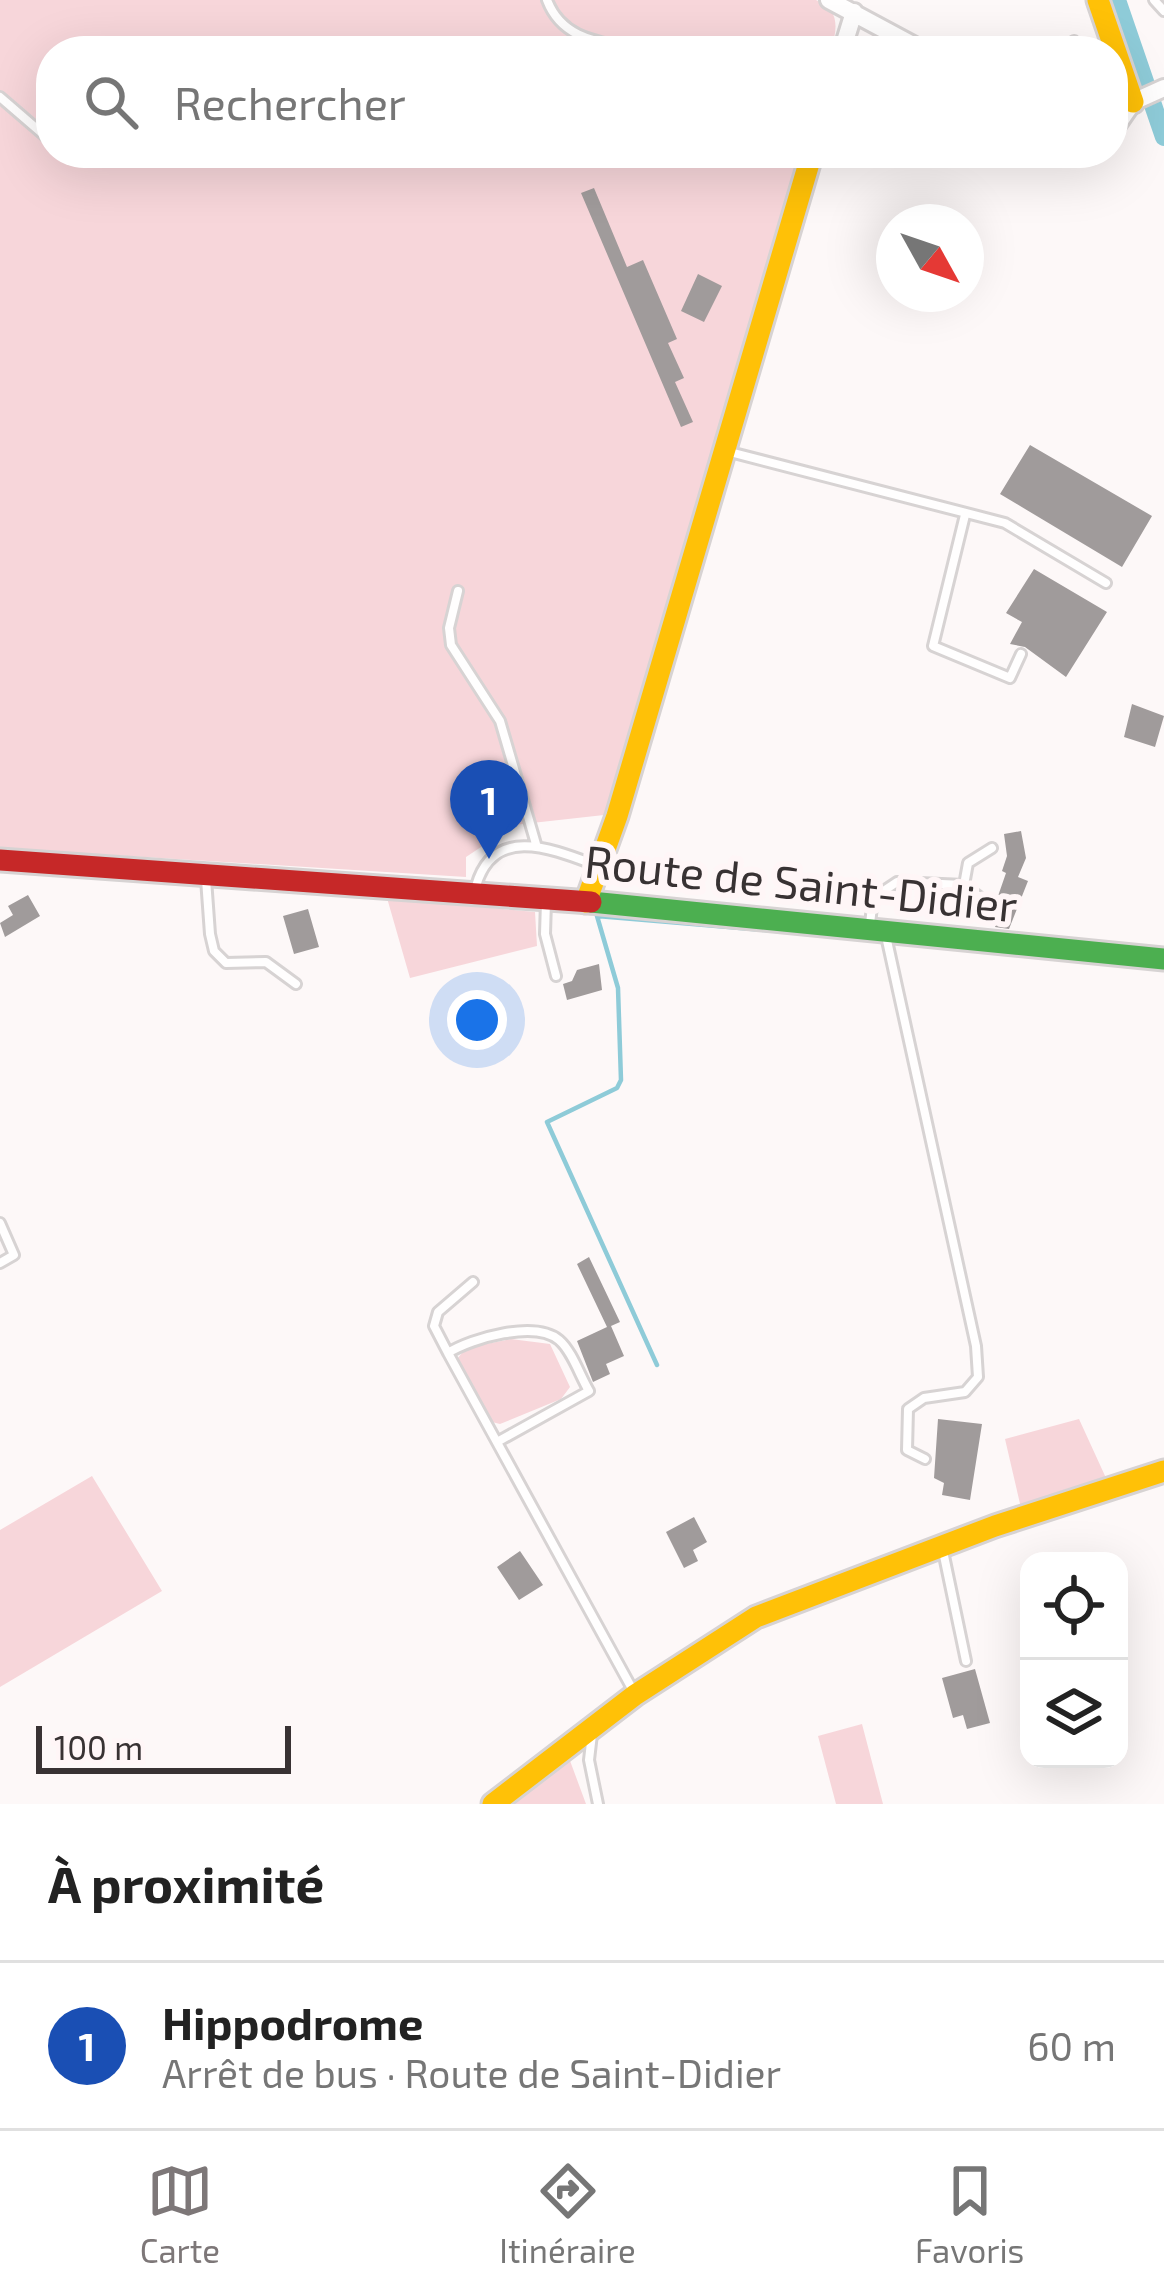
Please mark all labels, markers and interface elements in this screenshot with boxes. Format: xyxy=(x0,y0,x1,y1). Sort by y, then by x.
search box xyxy=(36,36,1128,168)
icon: search xyxy=(78,69,144,135)
text: Rechercher xyxy=(174,75,406,129)
north arrow xyxy=(876,204,984,312)
pin: 1 xyxy=(450,760,528,859)
street label: Route de Saint-Didier xyxy=(582,832,1020,932)
your location xyxy=(447,990,507,1050)
map controls xyxy=(1020,1552,1128,1768)
button: locate xyxy=(1020,1552,1128,1660)
button: layers xyxy=(1020,1660,1128,1768)
scale bar xyxy=(36,1720,291,1773)
text: 100 m xyxy=(54,1727,143,1767)
text: À proximité xyxy=(48,1852,324,1913)
text: Hippodrome xyxy=(162,1995,423,2049)
text: 1 xyxy=(79,2022,95,2069)
text: 60 m xyxy=(1027,2022,1116,2069)
text: Arrêt de bus · Route de Saint-Didier xyxy=(162,2049,781,2096)
tab: Carte xyxy=(140,2158,220,2270)
tab: Itinéraire xyxy=(499,2158,636,2270)
tab: Favoris xyxy=(915,2158,1024,2270)

